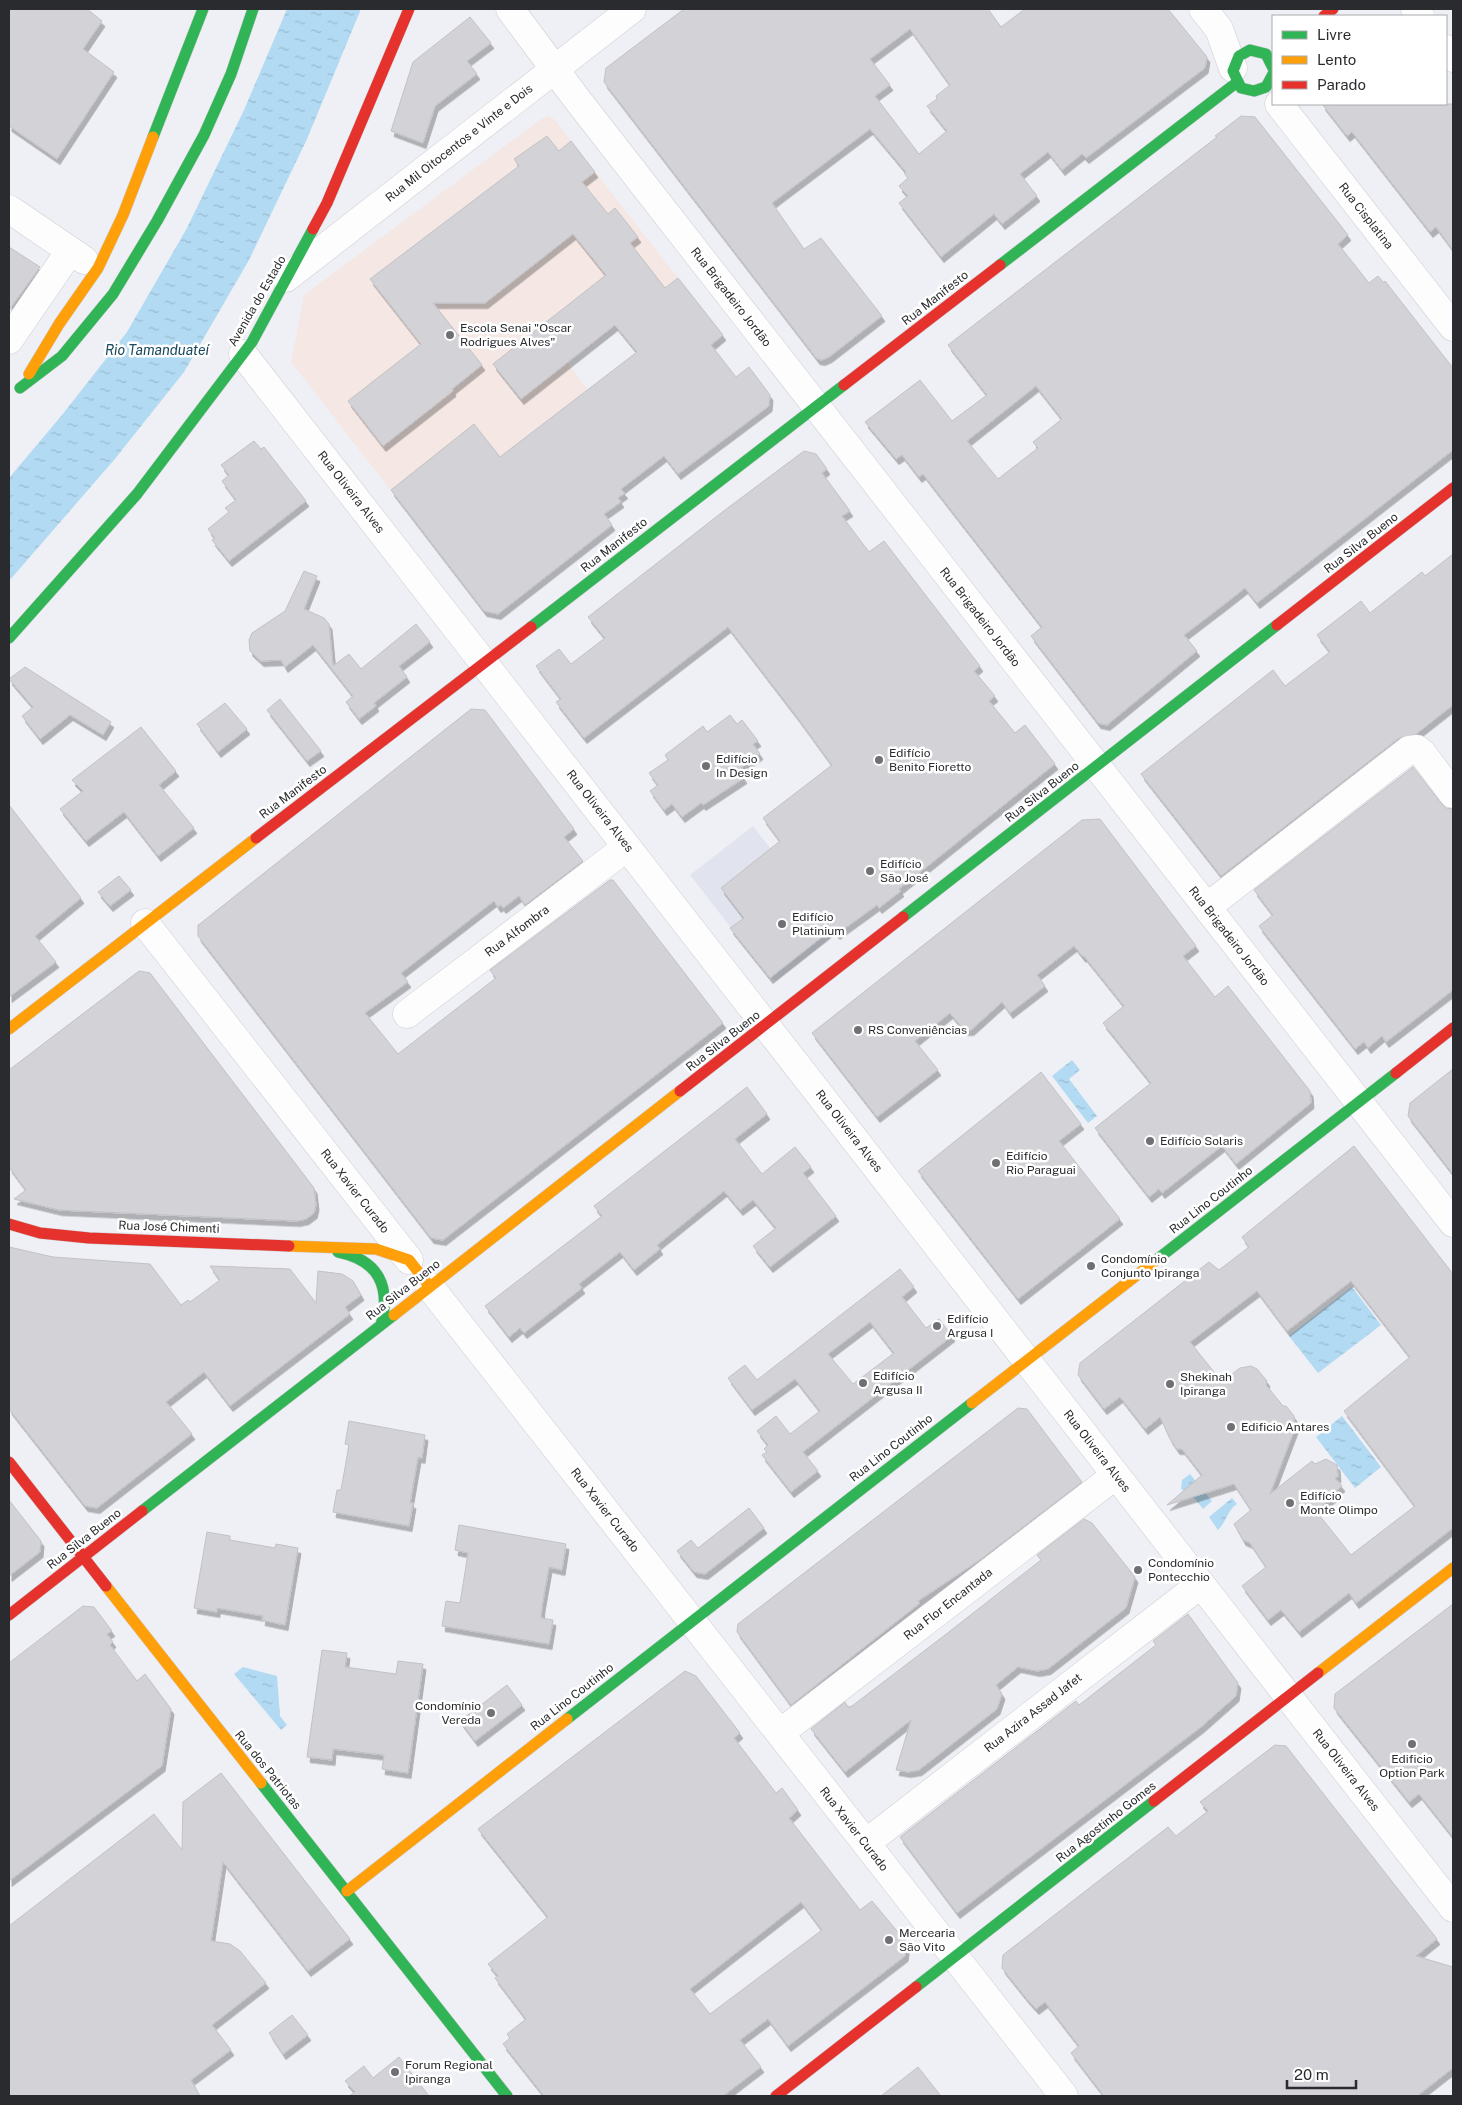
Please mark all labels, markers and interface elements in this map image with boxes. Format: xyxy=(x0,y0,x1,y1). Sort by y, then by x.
legend xyxy=(1272,15,1447,105)
text: Livre xyxy=(1317,26,1351,43)
text: Lento xyxy=(1317,51,1356,68)
text: Parado xyxy=(1317,76,1366,93)
street label: Rua Mil Oitocentos e Vinte e Dois xyxy=(383,81,535,205)
street label: Rua Cisplatina xyxy=(1336,180,1396,252)
street label: Rua Brigadeiro Jordão xyxy=(688,245,774,350)
street label: Avenida do Estado xyxy=(225,253,289,349)
street label: Rua Manifesto xyxy=(899,268,971,328)
place label: Escola Senai "Oscar Rodrigues Alves" xyxy=(460,321,572,349)
marker: Escola Senai "Oscar Rodrigues Alves" xyxy=(444,329,456,341)
water label: Rio Tamanduateí xyxy=(105,342,211,358)
street label: Rua Oliveira Alves xyxy=(315,448,387,536)
street label: Rua Silva Bueno xyxy=(1321,510,1401,576)
street label: Rua Manifesto xyxy=(578,515,650,575)
street label: Rua Brigadeiro Jordão xyxy=(937,565,1023,670)
place label: Edifício Benito Fioretto xyxy=(889,746,971,774)
place label: Edifício In Design xyxy=(716,752,768,780)
marker: Edifício Benito Fioretto xyxy=(873,754,885,766)
street label: Rua Silva Bueno xyxy=(1002,759,1082,825)
marker: Edifício In Design xyxy=(700,760,712,772)
street label: Rua Manifesto xyxy=(257,762,329,822)
street label: Rua Oliveira Alves xyxy=(564,767,636,855)
place label: Edifício São José xyxy=(880,857,929,885)
marker: Edifício São José xyxy=(864,865,876,877)
street label: Rua Brigadeiro Jordão xyxy=(1186,884,1272,989)
street label: Rua Alfombra xyxy=(482,902,552,960)
place label: Edifício Platinium xyxy=(792,910,845,938)
marker: Edifício Platinium xyxy=(776,918,788,930)
street label: Rua Silva Bueno xyxy=(683,1008,763,1074)
place label: RS Conveniências xyxy=(868,1023,967,1037)
marker: RS Conveniências xyxy=(852,1024,864,1036)
street label: Rua Oliveira Alves xyxy=(813,1087,885,1175)
place label: Edifício Solaris xyxy=(1160,1134,1243,1148)
marker: Edifício Solaris xyxy=(1144,1135,1156,1147)
street label: Rua Xavier Curado xyxy=(318,1146,392,1236)
place label: Edifício Rio Paraguai xyxy=(1006,1149,1076,1177)
marker: Edifício Rio Paraguai xyxy=(990,1157,1002,1169)
street label: Rua Lino Coutinho xyxy=(1167,1163,1255,1237)
street label: Rua José Chimenti xyxy=(118,1218,220,1236)
place label: Condomínio Conjunto Ipiranga xyxy=(1101,1252,1200,1280)
street label: Rua Silva Bueno xyxy=(363,1257,443,1323)
marker: Condomínio Conjunto Ipiranga xyxy=(1085,1260,1097,1272)
place label: Edifício Argusa I xyxy=(947,1312,993,1340)
marker: Edifício Argusa I xyxy=(931,1320,943,1332)
place label: Edifício Argusa II xyxy=(873,1369,923,1397)
place label: Shekinah Ipiranga xyxy=(1180,1370,1232,1398)
marker: Edifício Argusa II xyxy=(857,1377,869,1389)
marker: Shekinah Ipiranga xyxy=(1164,1378,1176,1390)
street label: Rua Oliveira Alves xyxy=(1061,1407,1133,1495)
street label: Rua Lino Coutinho xyxy=(847,1411,935,1485)
place label: Edificio Antares xyxy=(1241,1420,1329,1434)
marker: Edificio Antares xyxy=(1225,1421,1237,1433)
street label: Rua Xavier Curado xyxy=(568,1465,642,1555)
place label: Edifício Monte Olimpo xyxy=(1300,1489,1378,1517)
marker: Edifício Monte Olimpo xyxy=(1284,1497,1296,1509)
street label: Rua Silva Bueno xyxy=(44,1506,124,1572)
place label: Condomínio Pontecchio xyxy=(1148,1556,1214,1584)
marker: Condomínio Pontecchio xyxy=(1132,1564,1144,1576)
street label: Rua Flor Encantada xyxy=(901,1565,995,1643)
street label: Rua Lino Coutinho xyxy=(528,1660,616,1734)
street label: Rua Azira Assad Jafet xyxy=(981,1670,1085,1755)
place label: Condomínio Vereda xyxy=(415,1699,481,1727)
marker: Condomínio Vereda xyxy=(485,1707,497,1719)
street label: Rua Oliveira Alves xyxy=(1310,1726,1382,1814)
street label: Rua dos Patriotas xyxy=(232,1728,304,1812)
marker: Edificio Option Park xyxy=(1406,1738,1418,1750)
place label: Edificio Option Park xyxy=(1379,1752,1445,1780)
street label: Rua Agostinho Gomes xyxy=(1053,1779,1159,1865)
street label: Rua Xavier Curado xyxy=(817,1784,891,1874)
place label: Mercearia São Vito xyxy=(899,1926,955,1954)
marker: Mercearia São Vito xyxy=(883,1934,895,1946)
place label: Forum Regional Ipiranga xyxy=(405,2058,493,2086)
scale bar xyxy=(1287,2058,1356,2090)
marker: Forum Regional Ipiranga xyxy=(389,2066,401,2078)
text: 20 m xyxy=(1294,2066,1329,2083)

